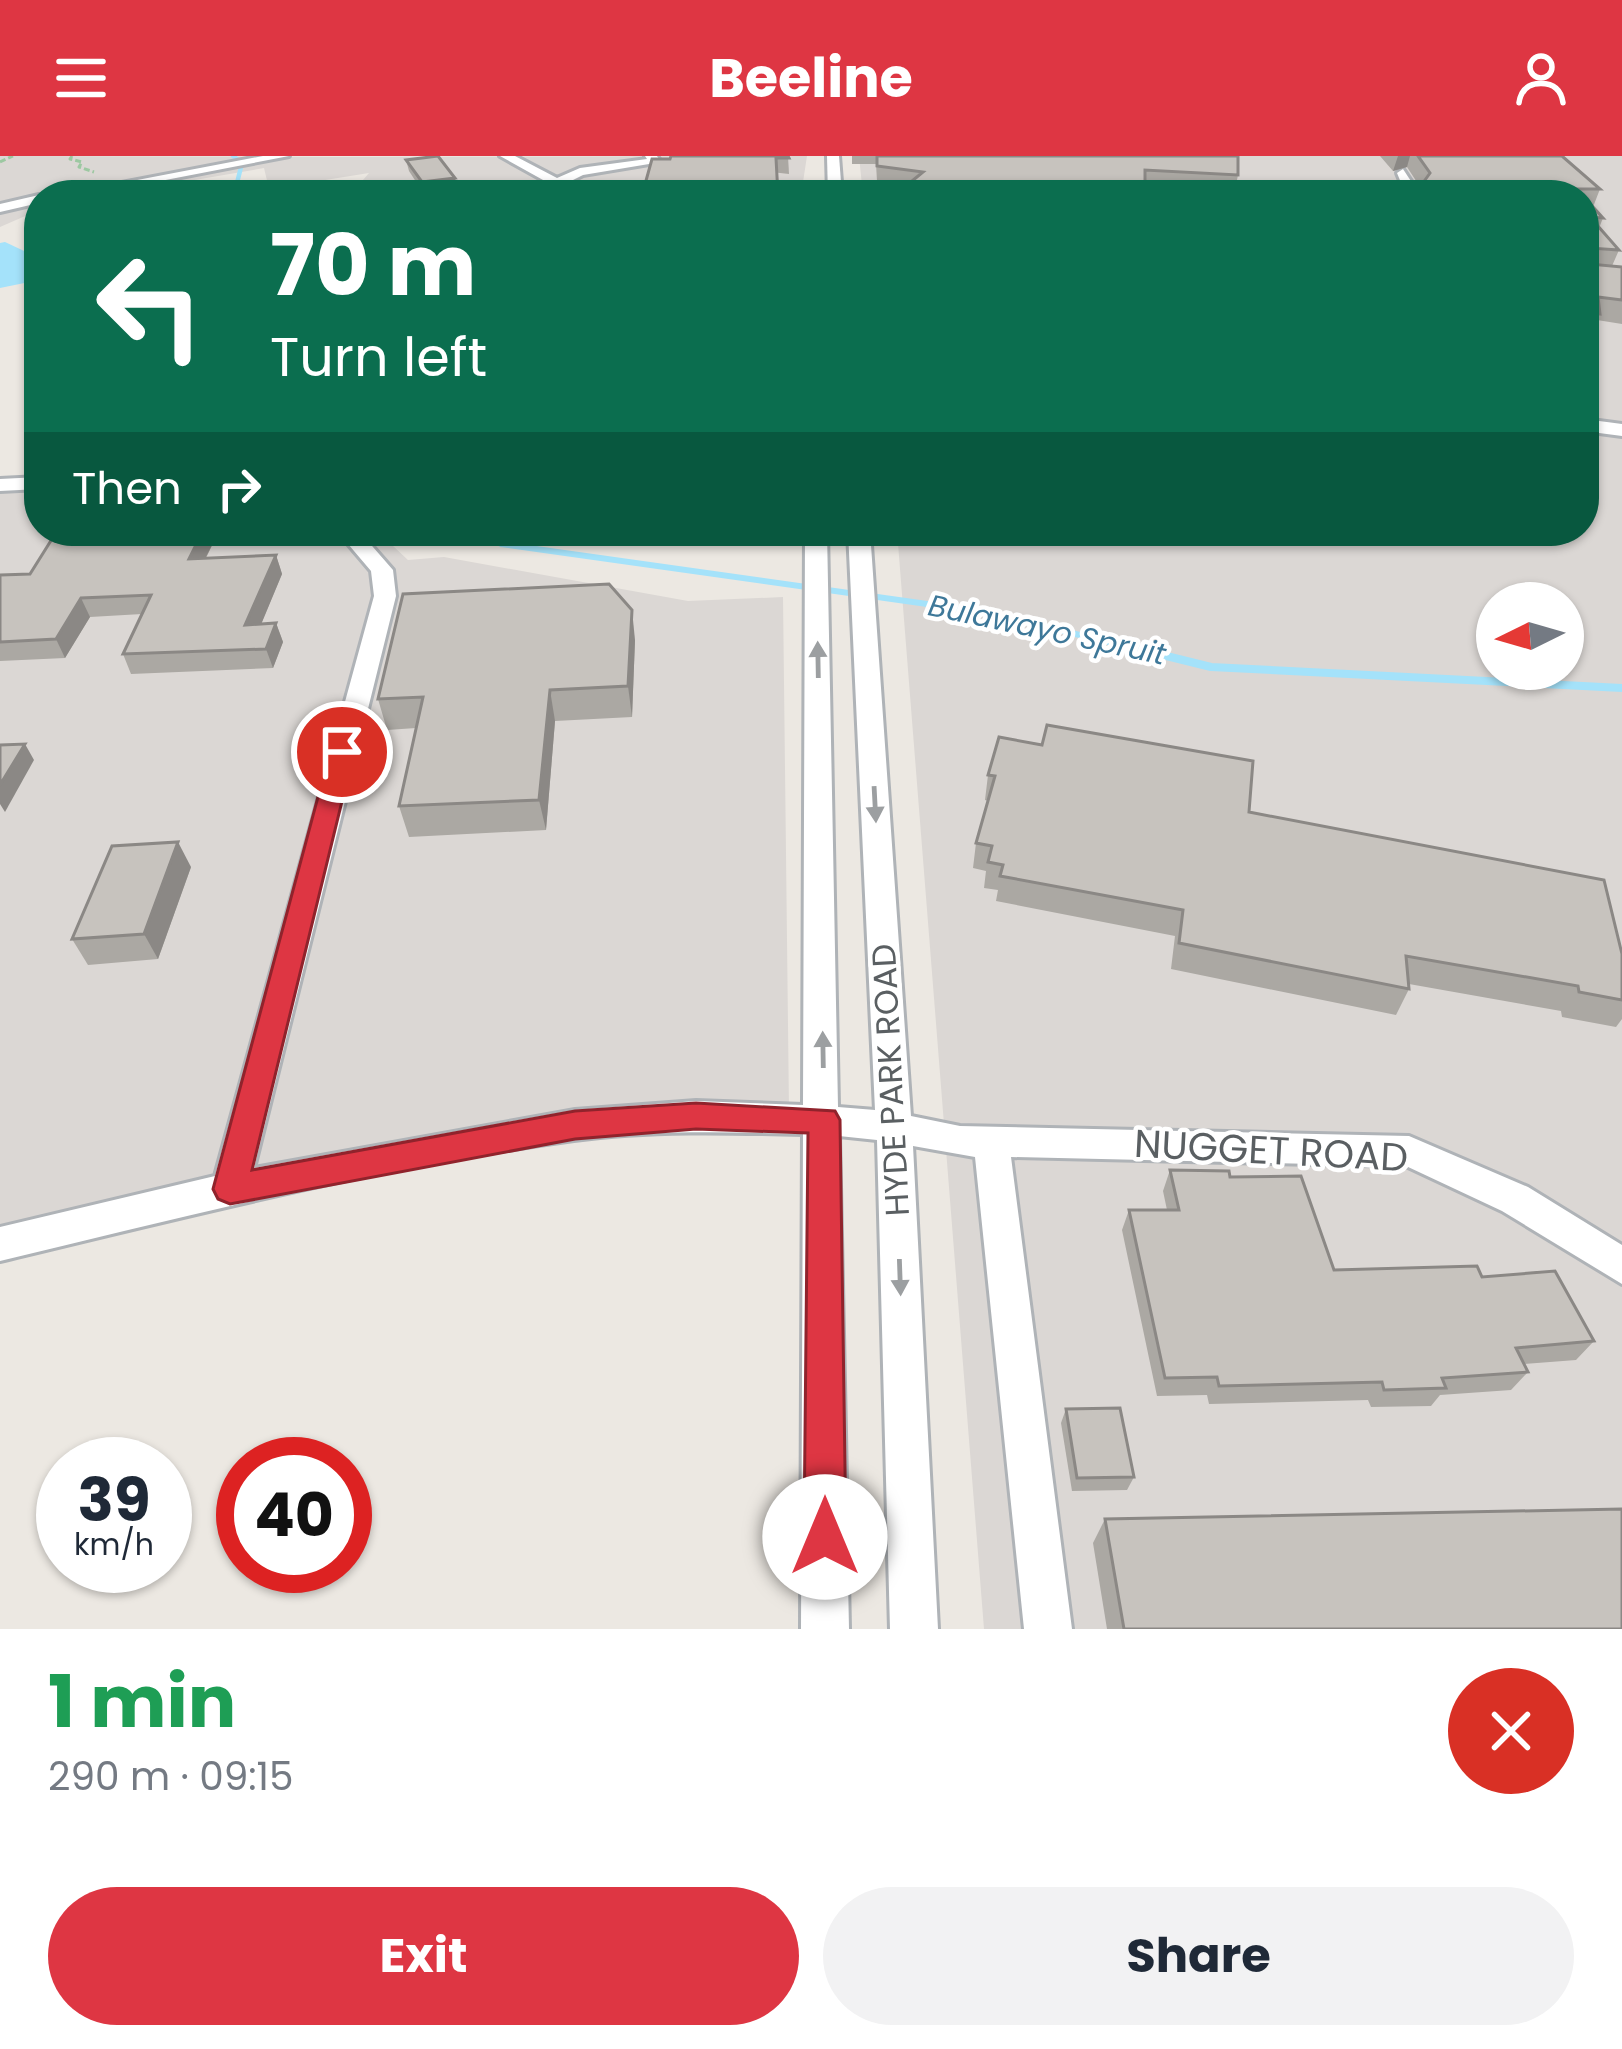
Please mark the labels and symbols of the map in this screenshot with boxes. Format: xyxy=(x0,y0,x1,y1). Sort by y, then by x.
north arrow xyxy=(1476,582,1584,690)
water label: Bulawayo Spruit xyxy=(924,583,1171,676)
one-way arrow xyxy=(808,640,827,678)
pin xyxy=(291,701,393,803)
one-way arrow xyxy=(866,786,885,824)
street label: HYDE PARK ROAD xyxy=(860,943,921,1217)
one-way arrow xyxy=(813,1030,832,1068)
street label: NUGGET ROAD xyxy=(1133,1116,1409,1185)
one-way arrow xyxy=(891,1259,910,1297)
speed limit sign: 40 xyxy=(216,1437,372,1593)
position arrow xyxy=(762,1474,888,1600)

